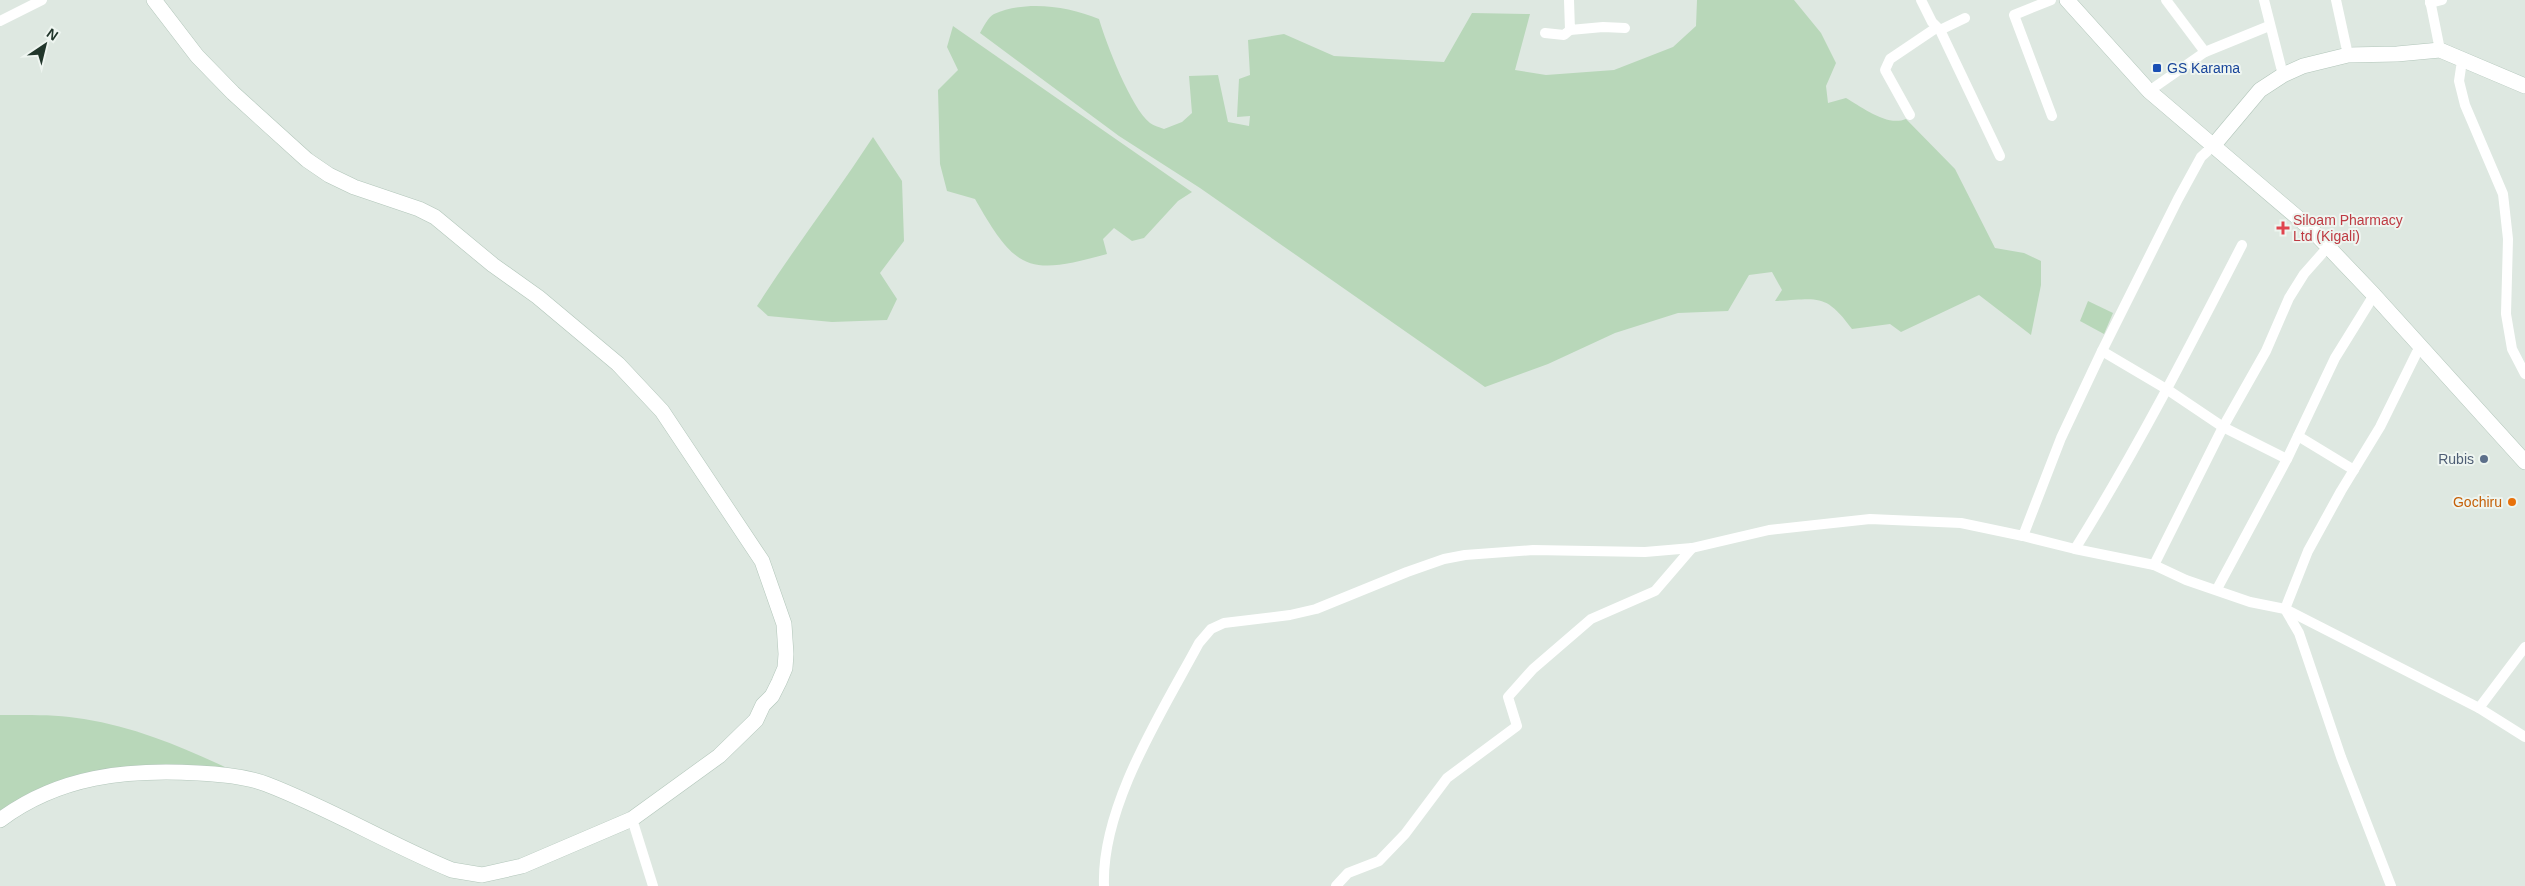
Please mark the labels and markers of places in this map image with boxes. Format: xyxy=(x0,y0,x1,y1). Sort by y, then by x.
place label: GS Karama xyxy=(2167,60,2240,76)
marker: GS Karama xyxy=(2151,62,2163,74)
place label: Siloam Pharmacy Ltd (Kigali) xyxy=(2293,212,2403,244)
marker: Siloam Pharmacy Ltd (Kigali) xyxy=(2277,222,2289,234)
place label: Rubis xyxy=(2438,451,2474,467)
marker: Rubis xyxy=(2478,453,2490,465)
place label: Gochiru xyxy=(2453,494,2502,510)
marker: Gochiru xyxy=(2506,496,2518,508)

